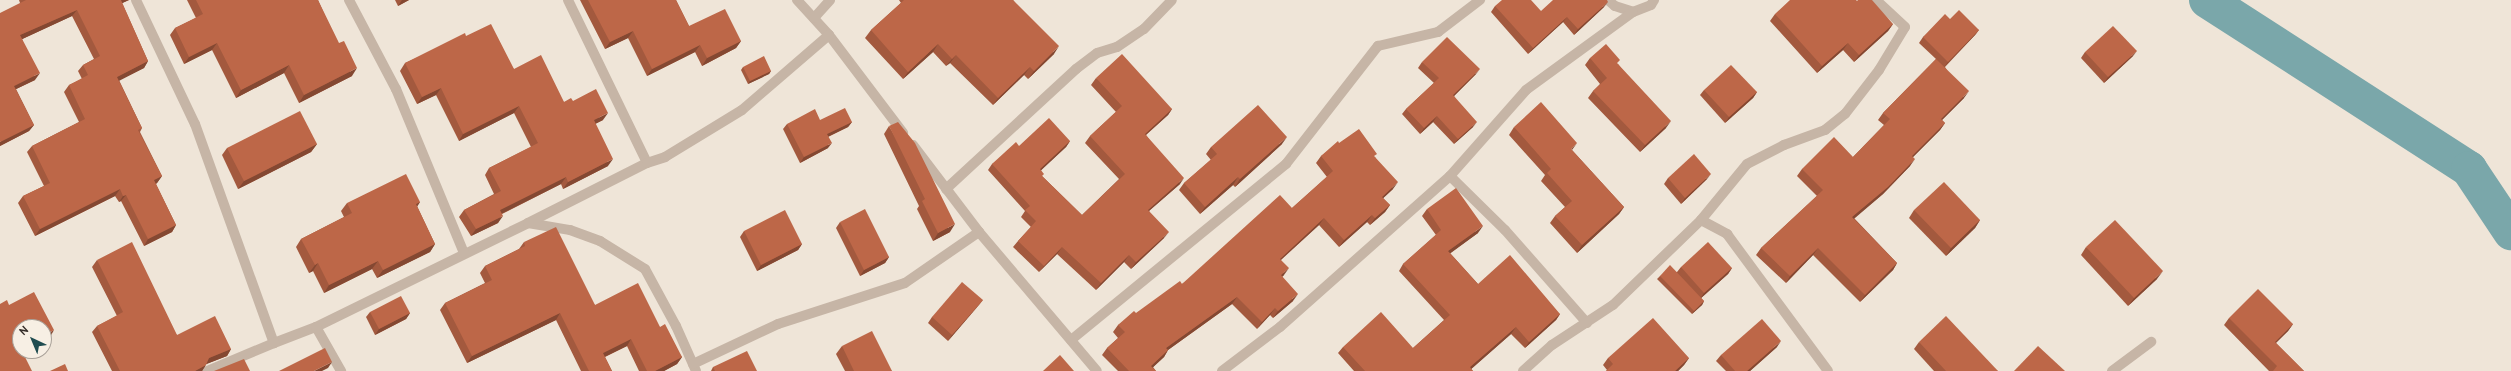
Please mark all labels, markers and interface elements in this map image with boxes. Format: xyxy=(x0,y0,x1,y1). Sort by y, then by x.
north arrow xyxy=(12,319,52,359)
text: N xyxy=(17,323,32,339)

